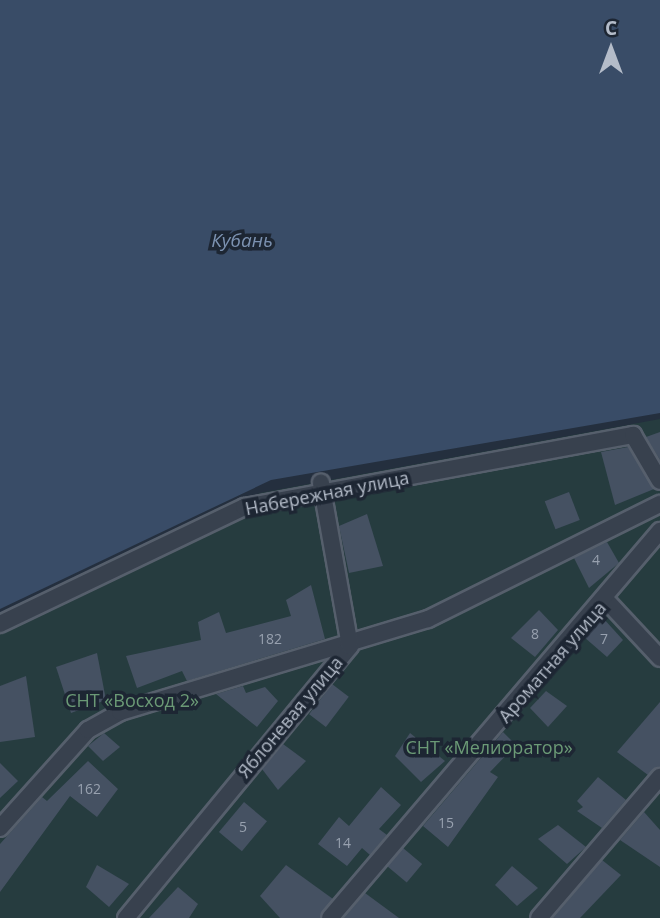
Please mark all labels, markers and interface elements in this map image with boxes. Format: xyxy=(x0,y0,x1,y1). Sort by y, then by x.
north arrow xyxy=(576,14,646,84)
text: С xyxy=(605,15,617,41)
water label: Кубань xyxy=(211,230,273,252)
street label: Набережная улица xyxy=(243,467,411,519)
house number: 4 xyxy=(592,552,600,568)
street label: Ароматная улица xyxy=(494,597,610,727)
house number: 8 xyxy=(531,626,539,642)
house number: 182 xyxy=(258,631,282,647)
house number: 7 xyxy=(600,631,608,647)
street label: Яблоневая улица xyxy=(233,652,347,782)
park label: СНТ «Восход 2» xyxy=(65,689,199,711)
park label: СНТ «Мелиоратор» xyxy=(405,736,573,758)
house number: 162 xyxy=(77,781,101,797)
house number: 15 xyxy=(438,815,454,831)
house number: 5 xyxy=(239,819,247,835)
house number: 14 xyxy=(335,835,351,851)

